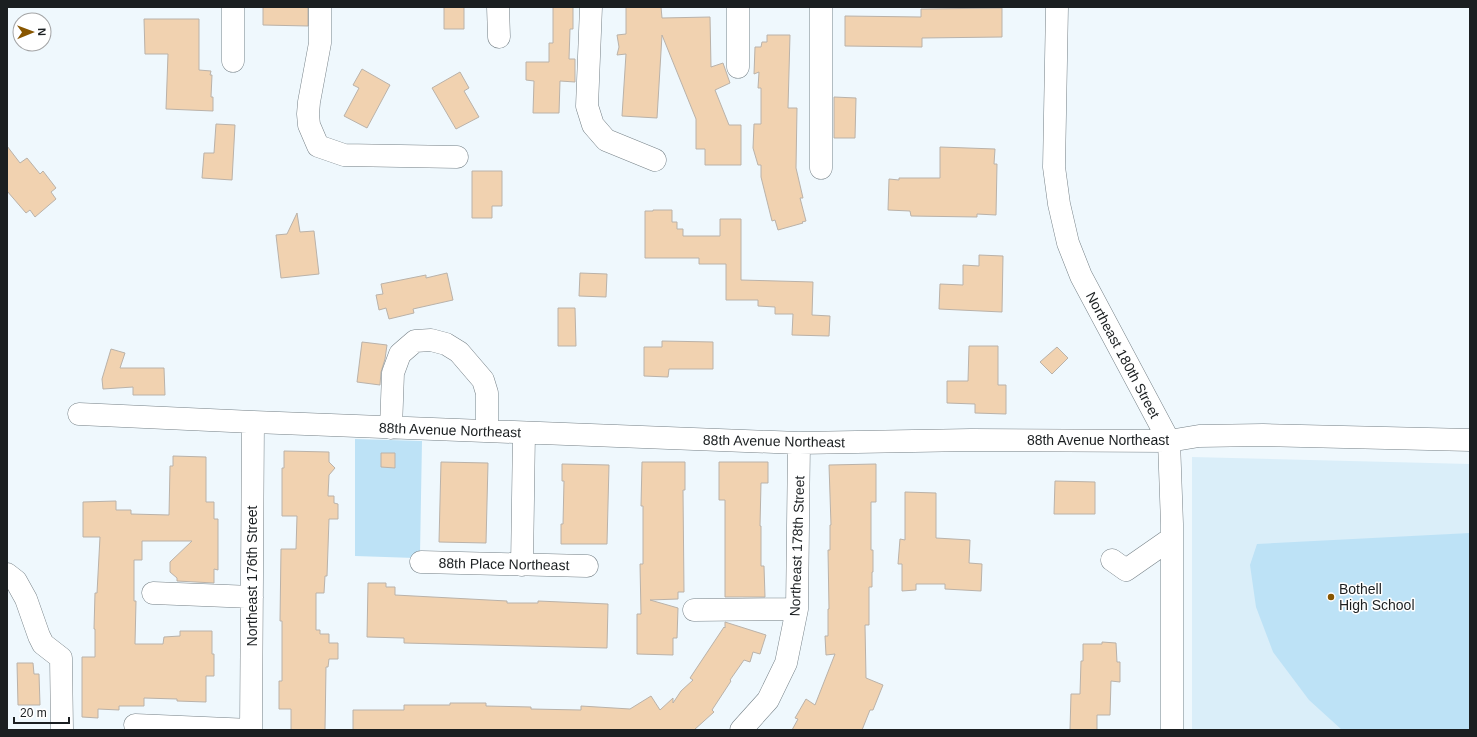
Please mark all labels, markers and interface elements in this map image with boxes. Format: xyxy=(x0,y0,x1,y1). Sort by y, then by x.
north arrow xyxy=(12,12,52,52)
text: N xyxy=(36,28,48,36)
street label: Northeast 180th Street xyxy=(1083,289,1163,421)
street label: 88th Avenue Northeast xyxy=(379,420,521,440)
street label: 88th Avenue Northeast xyxy=(703,432,845,450)
street label: 88th Avenue Northeast xyxy=(1027,432,1169,448)
street label: Northeast 178th Street xyxy=(787,475,807,617)
street label: Northeast 176th Street xyxy=(244,505,260,646)
street label: 88th Place Northeast xyxy=(438,555,570,573)
place label: Bothell High School xyxy=(1339,581,1415,613)
marker: Bothell High School xyxy=(1326,592,1336,602)
scale bar xyxy=(14,699,69,725)
text: 20 m xyxy=(20,706,47,720)

